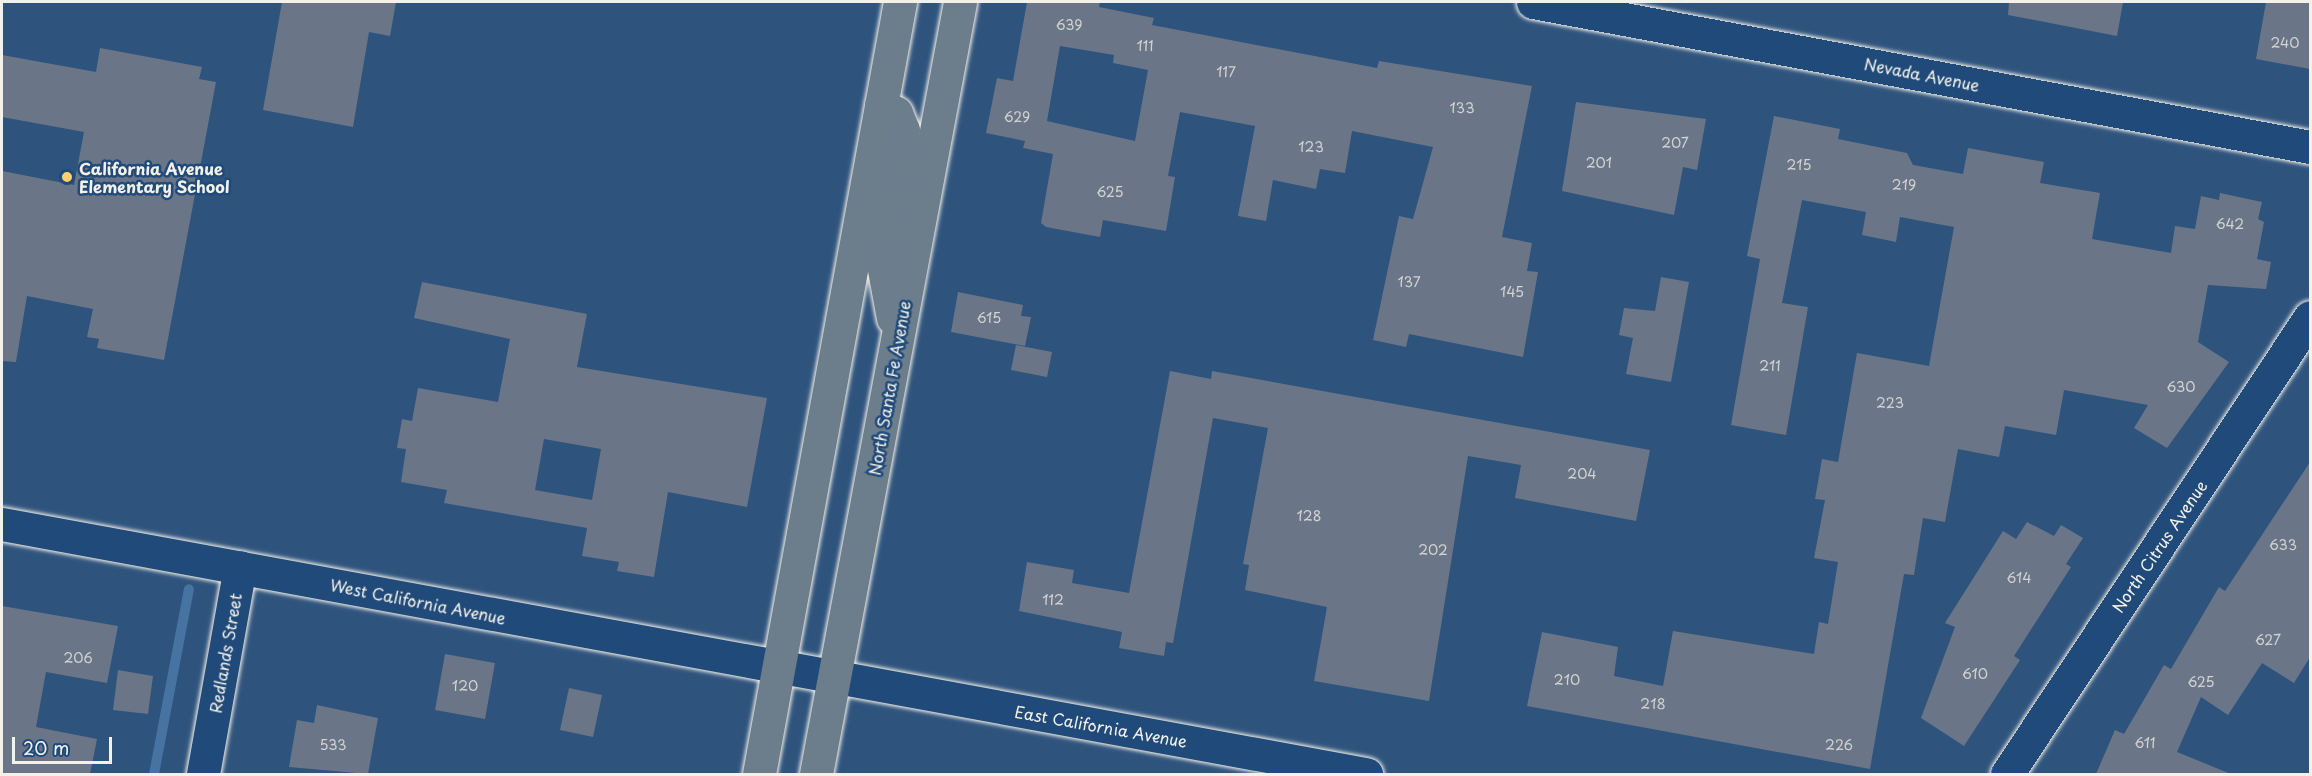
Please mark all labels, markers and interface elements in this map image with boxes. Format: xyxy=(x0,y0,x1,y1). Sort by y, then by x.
house number: 639 xyxy=(1056,17,1082,33)
house number: 240 xyxy=(2270,35,2300,51)
house number: 111 xyxy=(1136,38,1154,54)
street label: Nevada Avenue xyxy=(1863,53,1981,95)
house number: 117 xyxy=(1216,64,1236,80)
house number: 133 xyxy=(1449,100,1475,116)
house number: 629 xyxy=(1004,109,1030,125)
house number: 207 xyxy=(1661,135,1689,151)
house number: 123 xyxy=(1298,139,1324,155)
house number: 201 xyxy=(1586,155,1612,171)
house number: 215 xyxy=(1786,157,1812,173)
place label: California Avenue Elementary School xyxy=(79,158,230,196)
marker: California Avenue Elementary School xyxy=(60,170,74,184)
house number: 219 xyxy=(1892,177,1916,193)
house number: 625 xyxy=(1096,184,1124,200)
house number: 642 xyxy=(2216,216,2244,232)
house number: 137 xyxy=(1397,274,1421,290)
house number: 145 xyxy=(1500,284,1524,300)
street label: North Santa Fe Avenue xyxy=(864,299,914,477)
house number: 615 xyxy=(977,310,1001,326)
house number: 211 xyxy=(1759,358,1781,374)
house number: 630 xyxy=(2166,379,2196,395)
house number: 223 xyxy=(1876,395,1904,411)
house number: 204 xyxy=(1567,466,1597,482)
street label: North Citrus Avenue xyxy=(2107,476,2211,616)
house number: 128 xyxy=(1297,508,1321,524)
house number: 633 xyxy=(2269,537,2297,553)
house number: 202 xyxy=(1418,542,1448,558)
house number: 614 xyxy=(2007,570,2031,586)
street label: West California Avenue xyxy=(328,574,508,628)
street label: Redlands Street xyxy=(205,591,245,715)
house number: 112 xyxy=(1042,592,1064,608)
house number: 627 xyxy=(2255,632,2281,648)
house number: 206 xyxy=(63,650,93,666)
house number: 610 xyxy=(1962,666,1988,682)
house number: 210 xyxy=(1554,672,1580,688)
house number: 625 xyxy=(2187,674,2215,690)
house number: 120 xyxy=(452,678,478,694)
house number: 218 xyxy=(1640,696,1666,712)
street label: East California Avenue xyxy=(1013,701,1189,751)
scale bar xyxy=(15,725,116,763)
text: 20 m xyxy=(23,734,69,761)
house number: 611 xyxy=(2134,735,2156,751)
house number: 533 xyxy=(319,737,347,753)
house number: 226 xyxy=(1825,737,1853,753)

